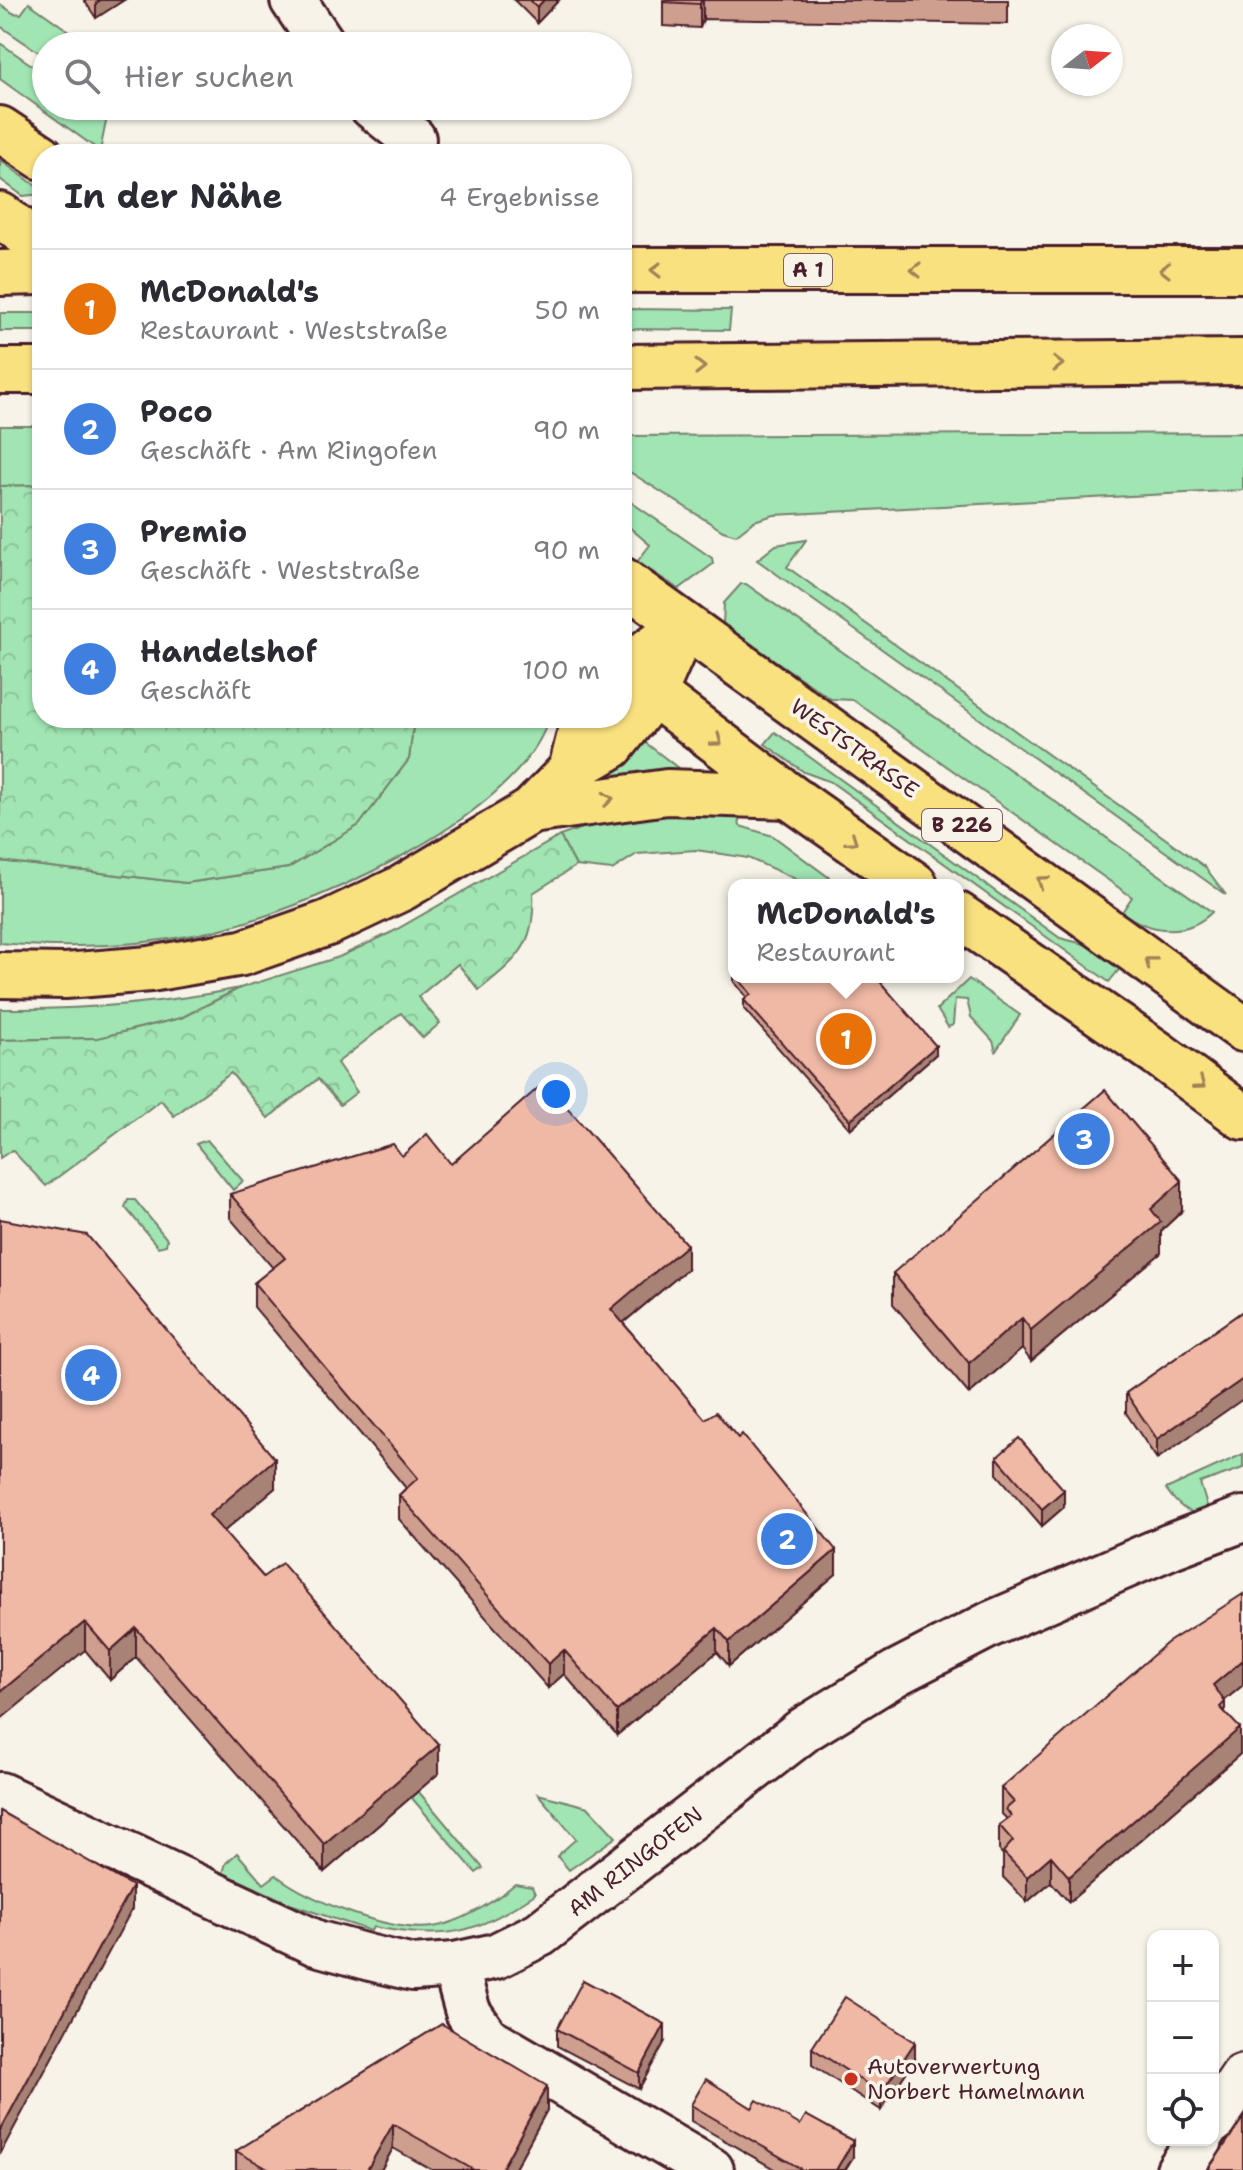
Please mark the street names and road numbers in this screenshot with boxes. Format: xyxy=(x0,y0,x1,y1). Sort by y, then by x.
road number: A 1 xyxy=(784,254,832,286)
street label: WESTSTRASSE xyxy=(785,692,925,805)
road number: B 226 xyxy=(922,809,1002,841)
street label: AM RINGOFEN xyxy=(562,1800,709,1923)

